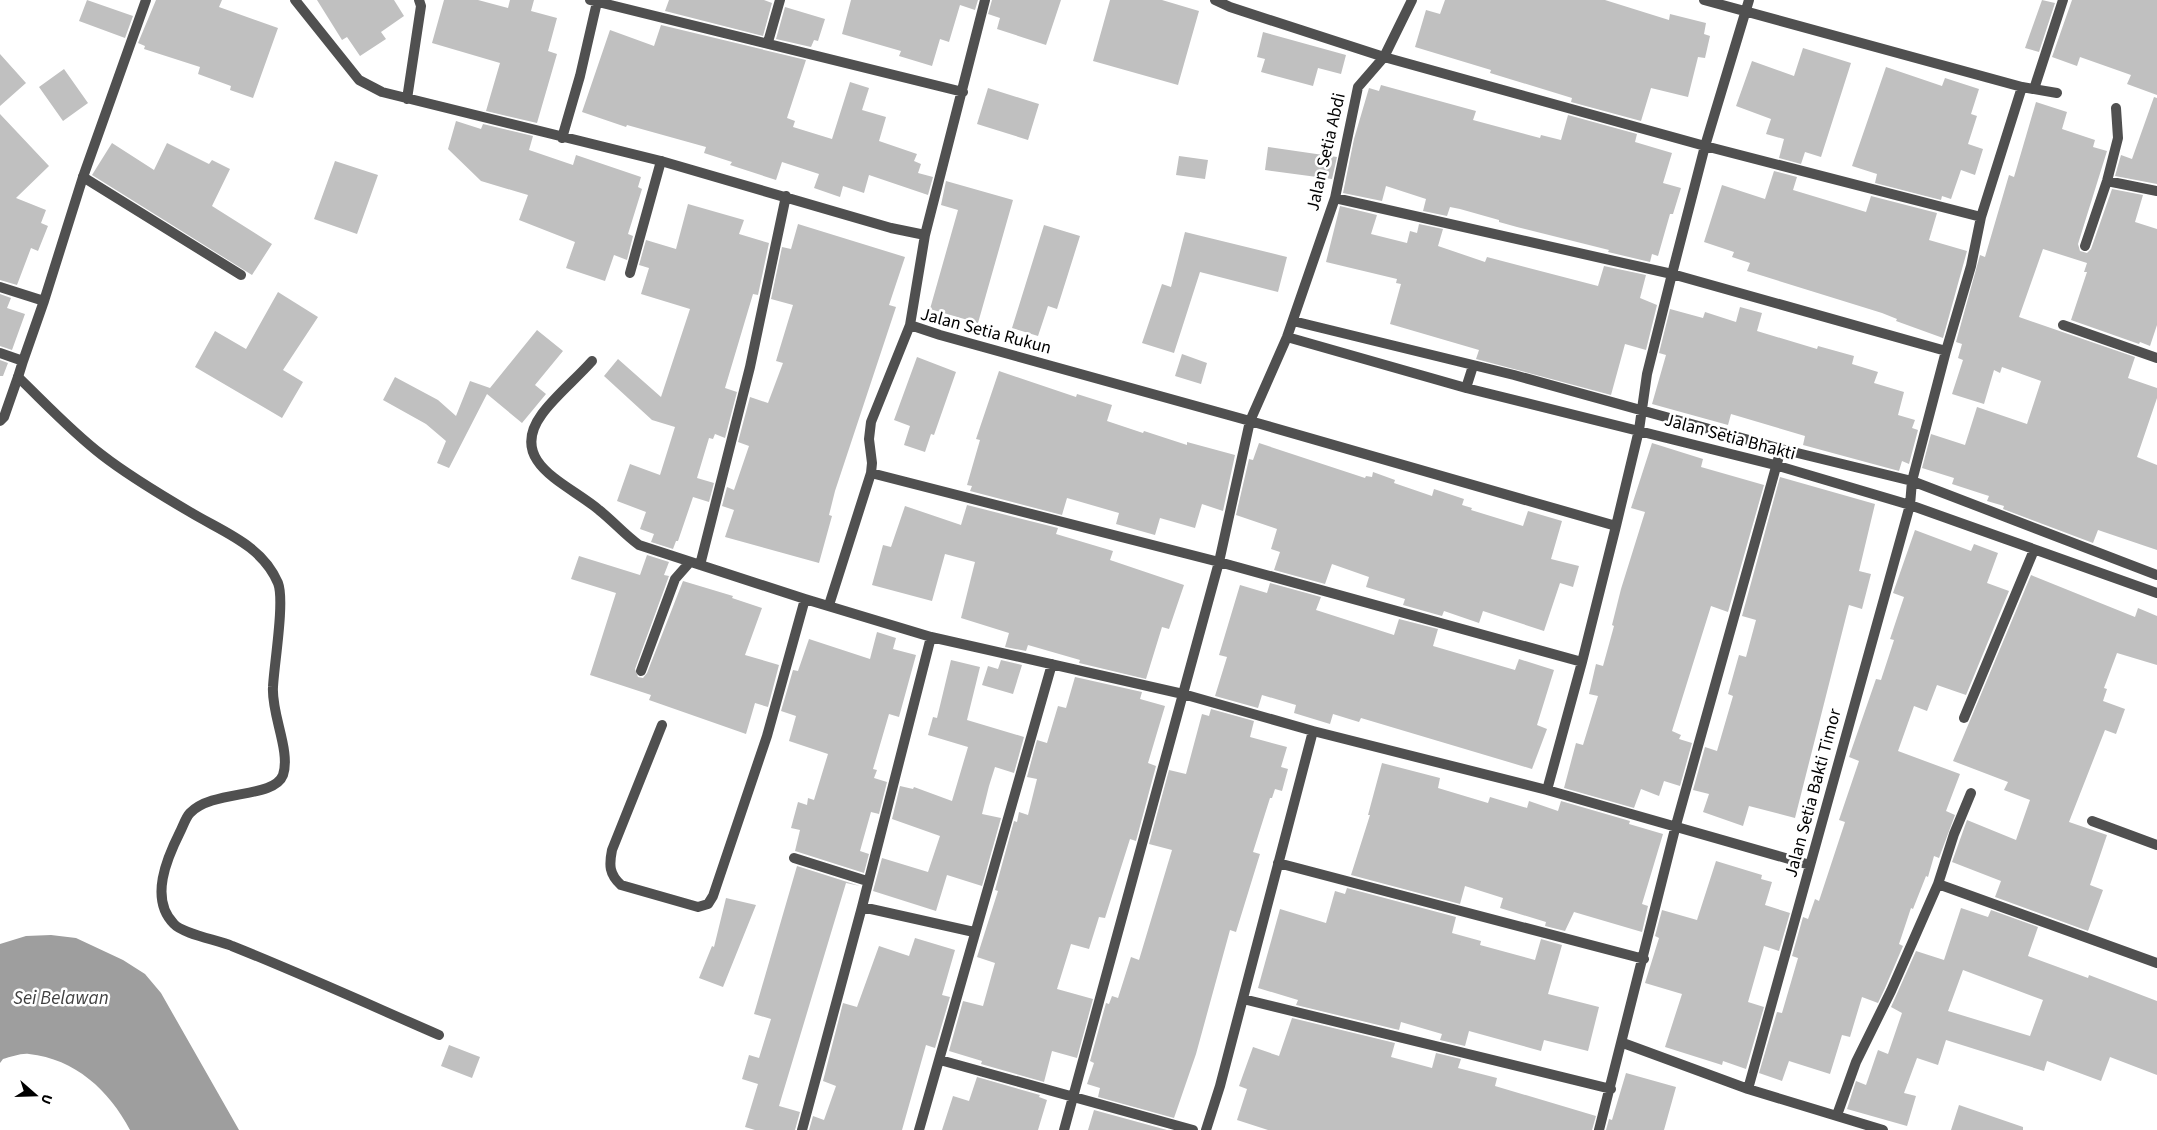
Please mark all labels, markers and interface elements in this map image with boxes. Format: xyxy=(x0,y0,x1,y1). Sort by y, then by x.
street label: Jalan Setia Abdi xyxy=(1300,90,1352,214)
street label: Jalan Setia Rukun xyxy=(918,301,1054,361)
street label: Jalan Setia Bhakti xyxy=(1662,407,1798,467)
street label: Jalan Setia Bakti Timor xyxy=(1778,705,1848,880)
water label: Sei Belawan xyxy=(13,985,109,1012)
north arrow xyxy=(10,1070,60,1120)
text: U xyxy=(35,1091,57,1107)

